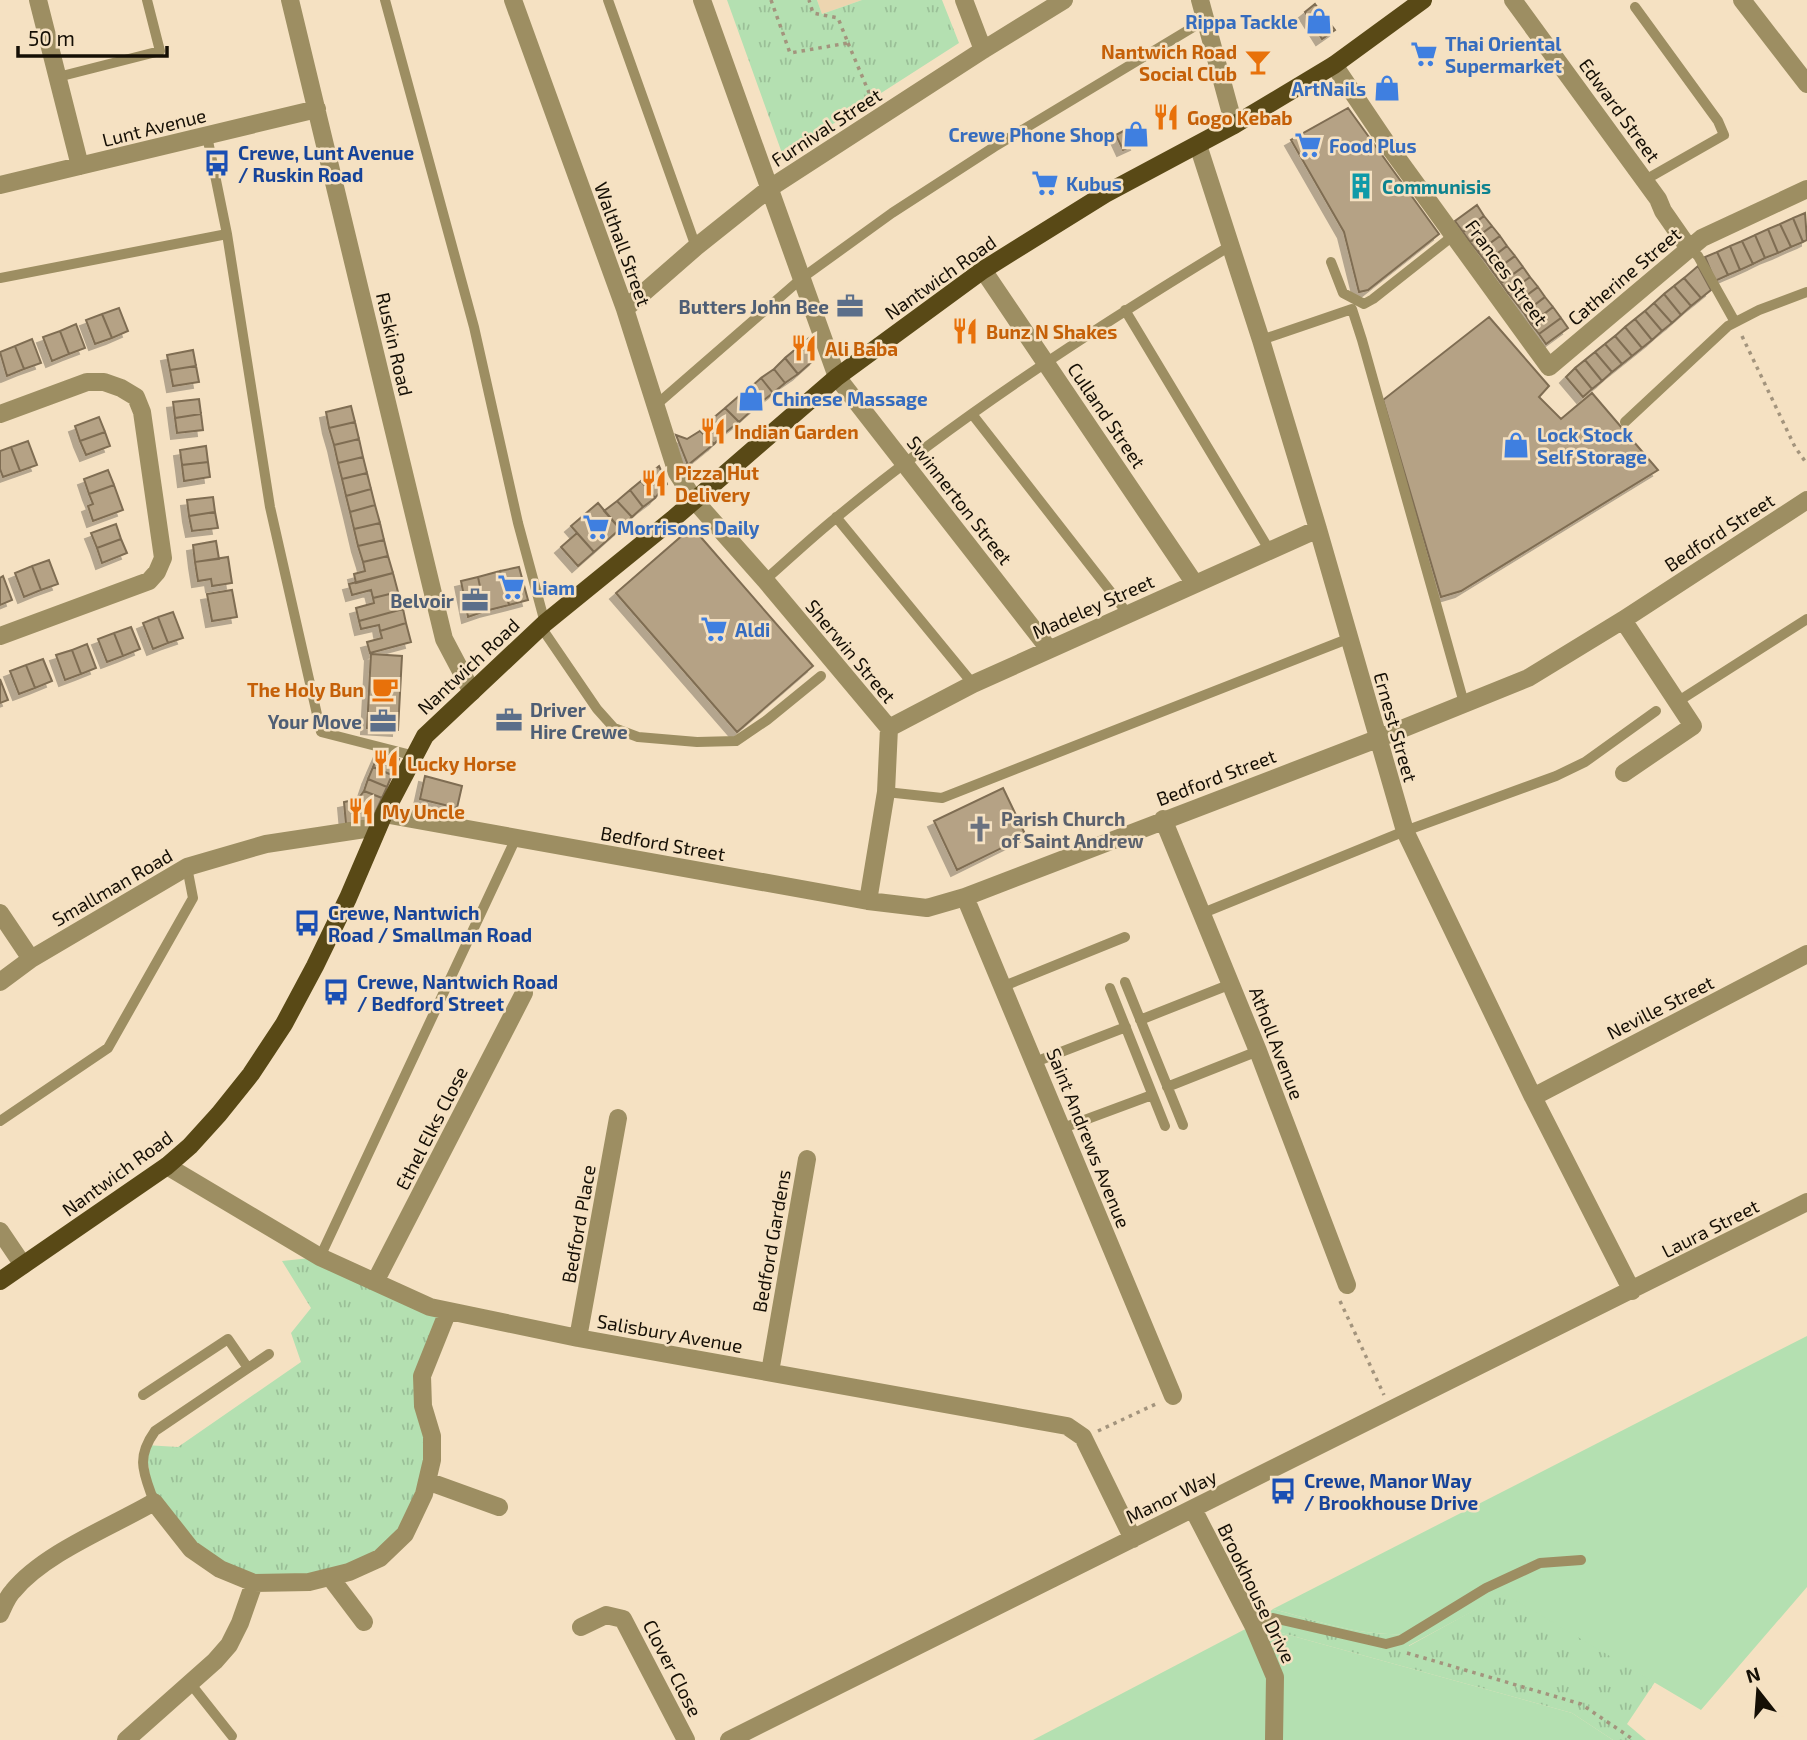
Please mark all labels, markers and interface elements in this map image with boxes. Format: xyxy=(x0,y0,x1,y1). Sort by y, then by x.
shop icon: Rippa Tackle xyxy=(1304,6,1334,36)
place label: Rippa Tackle xyxy=(1185,10,1298,33)
scale bar xyxy=(18,14,166,58)
text: 50 m xyxy=(28,25,75,50)
place label: Thai Oriental Supermarket xyxy=(1445,32,1562,77)
supermarket icon: Thai Oriental Supermarket xyxy=(1409,39,1439,69)
place label: Nantwich Road Social Club xyxy=(1101,40,1237,85)
bar icon: Nantwich Road Social Club xyxy=(1243,47,1273,77)
street label: Edward Street xyxy=(1575,54,1665,166)
shop icon: ArtNails xyxy=(1372,73,1402,103)
place label: ArtNails xyxy=(1292,77,1366,100)
street label: Furnival Street xyxy=(767,83,885,171)
restaurant icon: Gogo Kebab xyxy=(1151,102,1181,132)
street label: Lunt Avenue xyxy=(100,103,208,151)
place label: Gogo Kebab xyxy=(1187,106,1293,129)
shop icon: Crewe Phone Shop xyxy=(1121,119,1151,149)
place label: Crewe Phone Shop xyxy=(949,123,1115,146)
supermarket icon: Food Plus xyxy=(1293,130,1323,160)
place label: Food Plus xyxy=(1329,134,1416,157)
place label: Crewe, Lunt Avenue / Ruskin Road xyxy=(238,141,415,186)
bus stop icon: Crewe, Lunt Avenue / Ruskin Road xyxy=(202,148,232,178)
supermarket icon: Kubus xyxy=(1030,168,1060,198)
building icon: Communisis xyxy=(1346,171,1376,201)
place label: Kubus xyxy=(1066,172,1122,195)
place label: Communisis xyxy=(1382,175,1491,198)
street label: Walthall Street xyxy=(590,179,656,309)
street label: Frances Street xyxy=(1461,215,1553,329)
street label: Catherine Street xyxy=(1563,222,1685,330)
street label: Nantwich Road xyxy=(880,230,1000,324)
street label: Ruskin Road xyxy=(372,290,418,398)
office icon: Butters John Bee xyxy=(835,291,865,321)
place label: Butters John Bee xyxy=(679,295,829,318)
restaurant icon: Bunz N Shakes xyxy=(950,316,980,346)
place label: Bunz N Shakes xyxy=(986,320,1117,343)
restaurant icon: Ali Baba xyxy=(789,333,819,363)
place label: Ali Baba xyxy=(825,337,898,360)
street label: Culland Street xyxy=(1063,358,1151,472)
shop icon: Chinese Massage xyxy=(736,383,766,413)
place label: Chinese Massage xyxy=(772,387,928,410)
restaurant icon: Indian Garden xyxy=(698,416,728,446)
place label: Indian Garden xyxy=(734,420,859,443)
place label: Lock Stock Self Storage xyxy=(1537,423,1647,468)
shop icon: Lock Stock Self Storage xyxy=(1501,430,1531,460)
street label: Swinnerton Street xyxy=(903,431,1017,569)
place label: Pizza Hut Delivery xyxy=(675,461,759,507)
restaurant icon: Pizza Hut Delivery xyxy=(639,468,669,498)
street label: Bedford Street xyxy=(1660,488,1778,576)
supermarket icon: Morrisons Daily xyxy=(581,512,611,542)
place label: Morrisons Daily xyxy=(617,516,760,540)
street label: Madeley Street xyxy=(1029,569,1157,643)
supermarket icon: Liam xyxy=(496,572,526,602)
place label: Liam xyxy=(532,576,575,599)
office icon: Belvoir xyxy=(460,585,490,615)
place label: Belvoir xyxy=(390,589,454,612)
street label: Sherwin Street xyxy=(801,595,901,707)
street label: Nantwich Road xyxy=(412,613,524,719)
supermarket icon: Aldi xyxy=(699,614,729,644)
place label: Aldi xyxy=(735,618,770,641)
street label: Ernest Street xyxy=(1369,669,1423,785)
cafe icon: The Holy Bun xyxy=(370,674,400,704)
place label: The Holy Bun xyxy=(247,678,364,702)
place label: Driver Hire Crewe xyxy=(530,698,628,743)
office icon: Driver Hire Crewe xyxy=(494,705,524,735)
office icon: Your Move xyxy=(368,706,398,736)
place label: Your Move xyxy=(268,710,362,733)
street label: Bedford Street xyxy=(1153,744,1279,810)
restaurant icon: Lucky Horse xyxy=(371,748,401,778)
place label: Lucky Horse xyxy=(407,752,517,776)
restaurant icon: My Uncle xyxy=(346,796,376,826)
place label: My Uncle xyxy=(382,800,465,824)
place label: Parish Church of Saint Andrew xyxy=(1001,807,1144,852)
church icon: Parish Church of Saint Andrew xyxy=(965,814,995,844)
street label: Bedford Street xyxy=(599,821,727,865)
street label: Smallman Road xyxy=(48,843,176,931)
place label: Crewe, Nantwich Road / Smallman Road xyxy=(328,901,532,946)
bus stop icon: Crewe, Nantwich Road / Smallman Road xyxy=(292,908,322,938)
place label: Crewe, Nantwich Road / Bedford Street xyxy=(357,970,558,1015)
street label: Neville Street xyxy=(1603,970,1717,1044)
bus stop icon: Crewe, Nantwich Road / Bedford Street xyxy=(321,977,351,1007)
street label: Atholl Avenue xyxy=(1245,983,1309,1103)
street label: Saint Andrews Avenue xyxy=(1042,1045,1136,1231)
street label: Ethel Elks Close xyxy=(390,1062,472,1194)
street label: Nantwich Road xyxy=(57,1125,177,1221)
street label: Bedford Place xyxy=(556,1163,600,1285)
street label: Bedford Gardens xyxy=(747,1168,795,1314)
street label: Laura Street xyxy=(1658,1194,1762,1262)
street label: Salisbury Avenue xyxy=(595,1309,745,1357)
street label: Manor Way xyxy=(1122,1464,1220,1528)
place label: Crewe, Manor Way / Brookhouse Drive xyxy=(1304,1469,1478,1514)
bus stop icon: Crewe, Manor Way / Brookhouse Drive xyxy=(1268,1476,1298,1506)
street label: Brookhouse Drive xyxy=(1213,1520,1301,1666)
street label: Clover Close xyxy=(639,1616,707,1720)
north arrow xyxy=(1723,1656,1793,1726)
text: N xyxy=(1743,1661,1763,1687)

